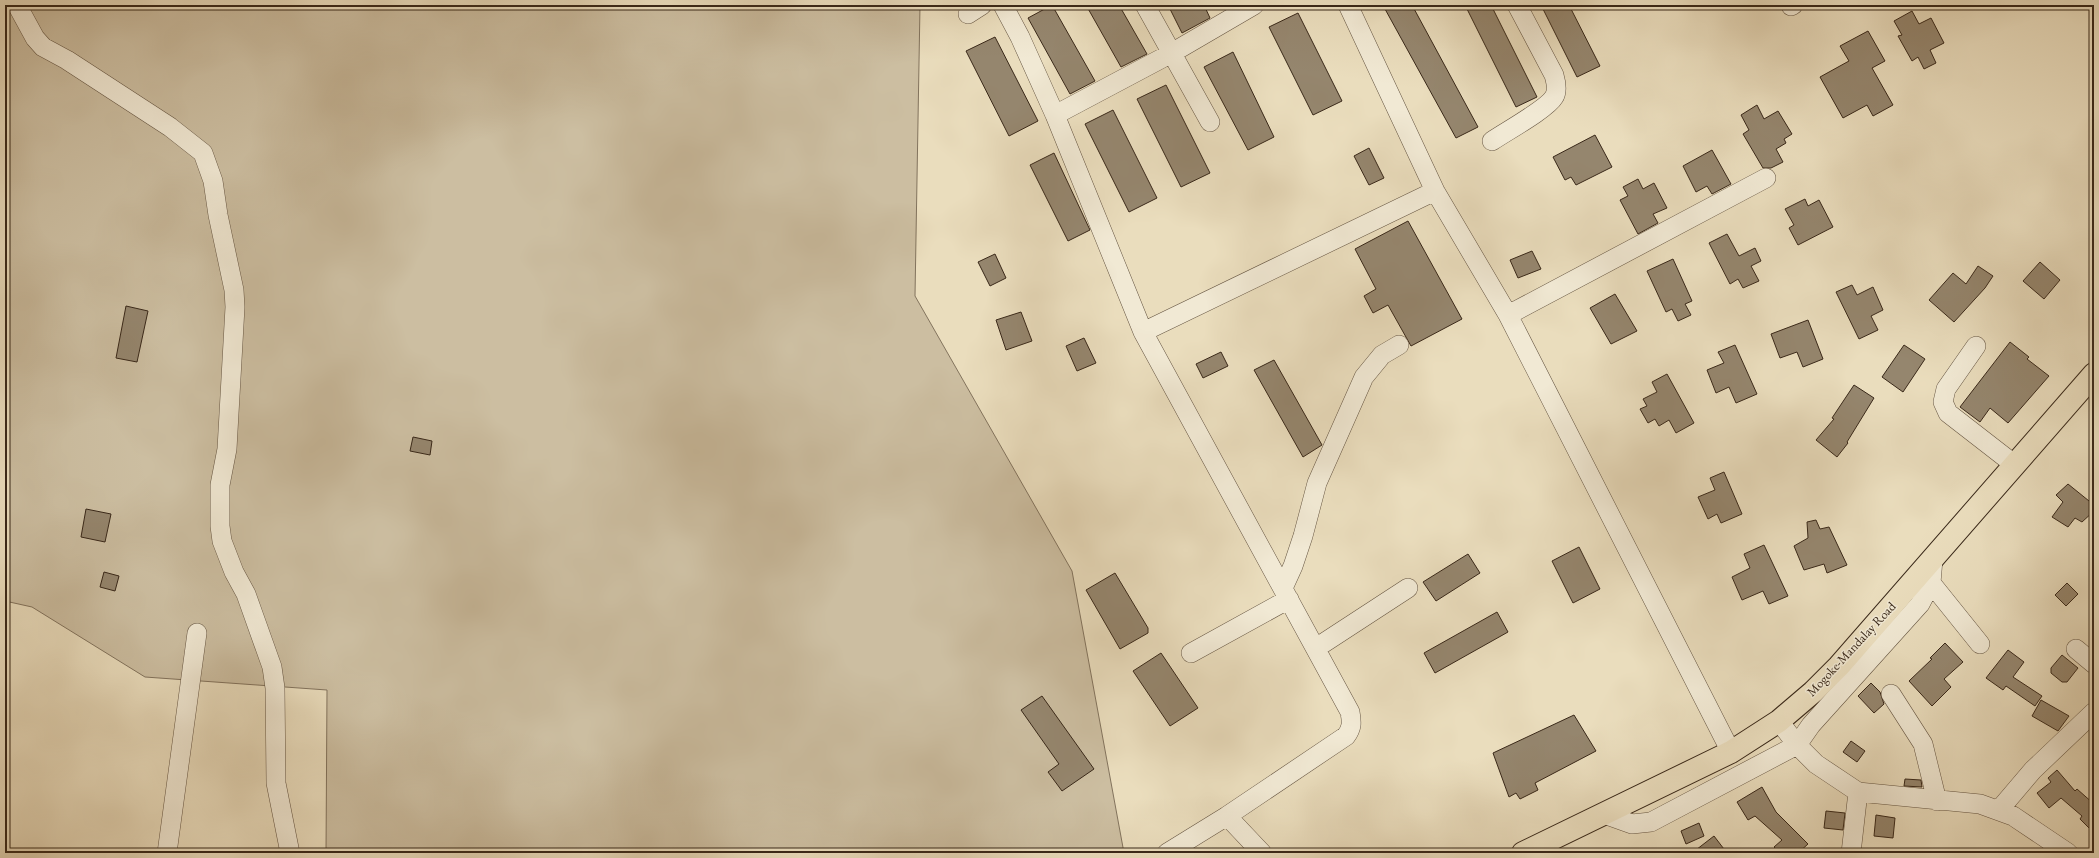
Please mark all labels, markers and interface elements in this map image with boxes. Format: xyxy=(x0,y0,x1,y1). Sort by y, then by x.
street label: Mogoke-Mandalay Road xyxy=(1803,598,1900,700)

